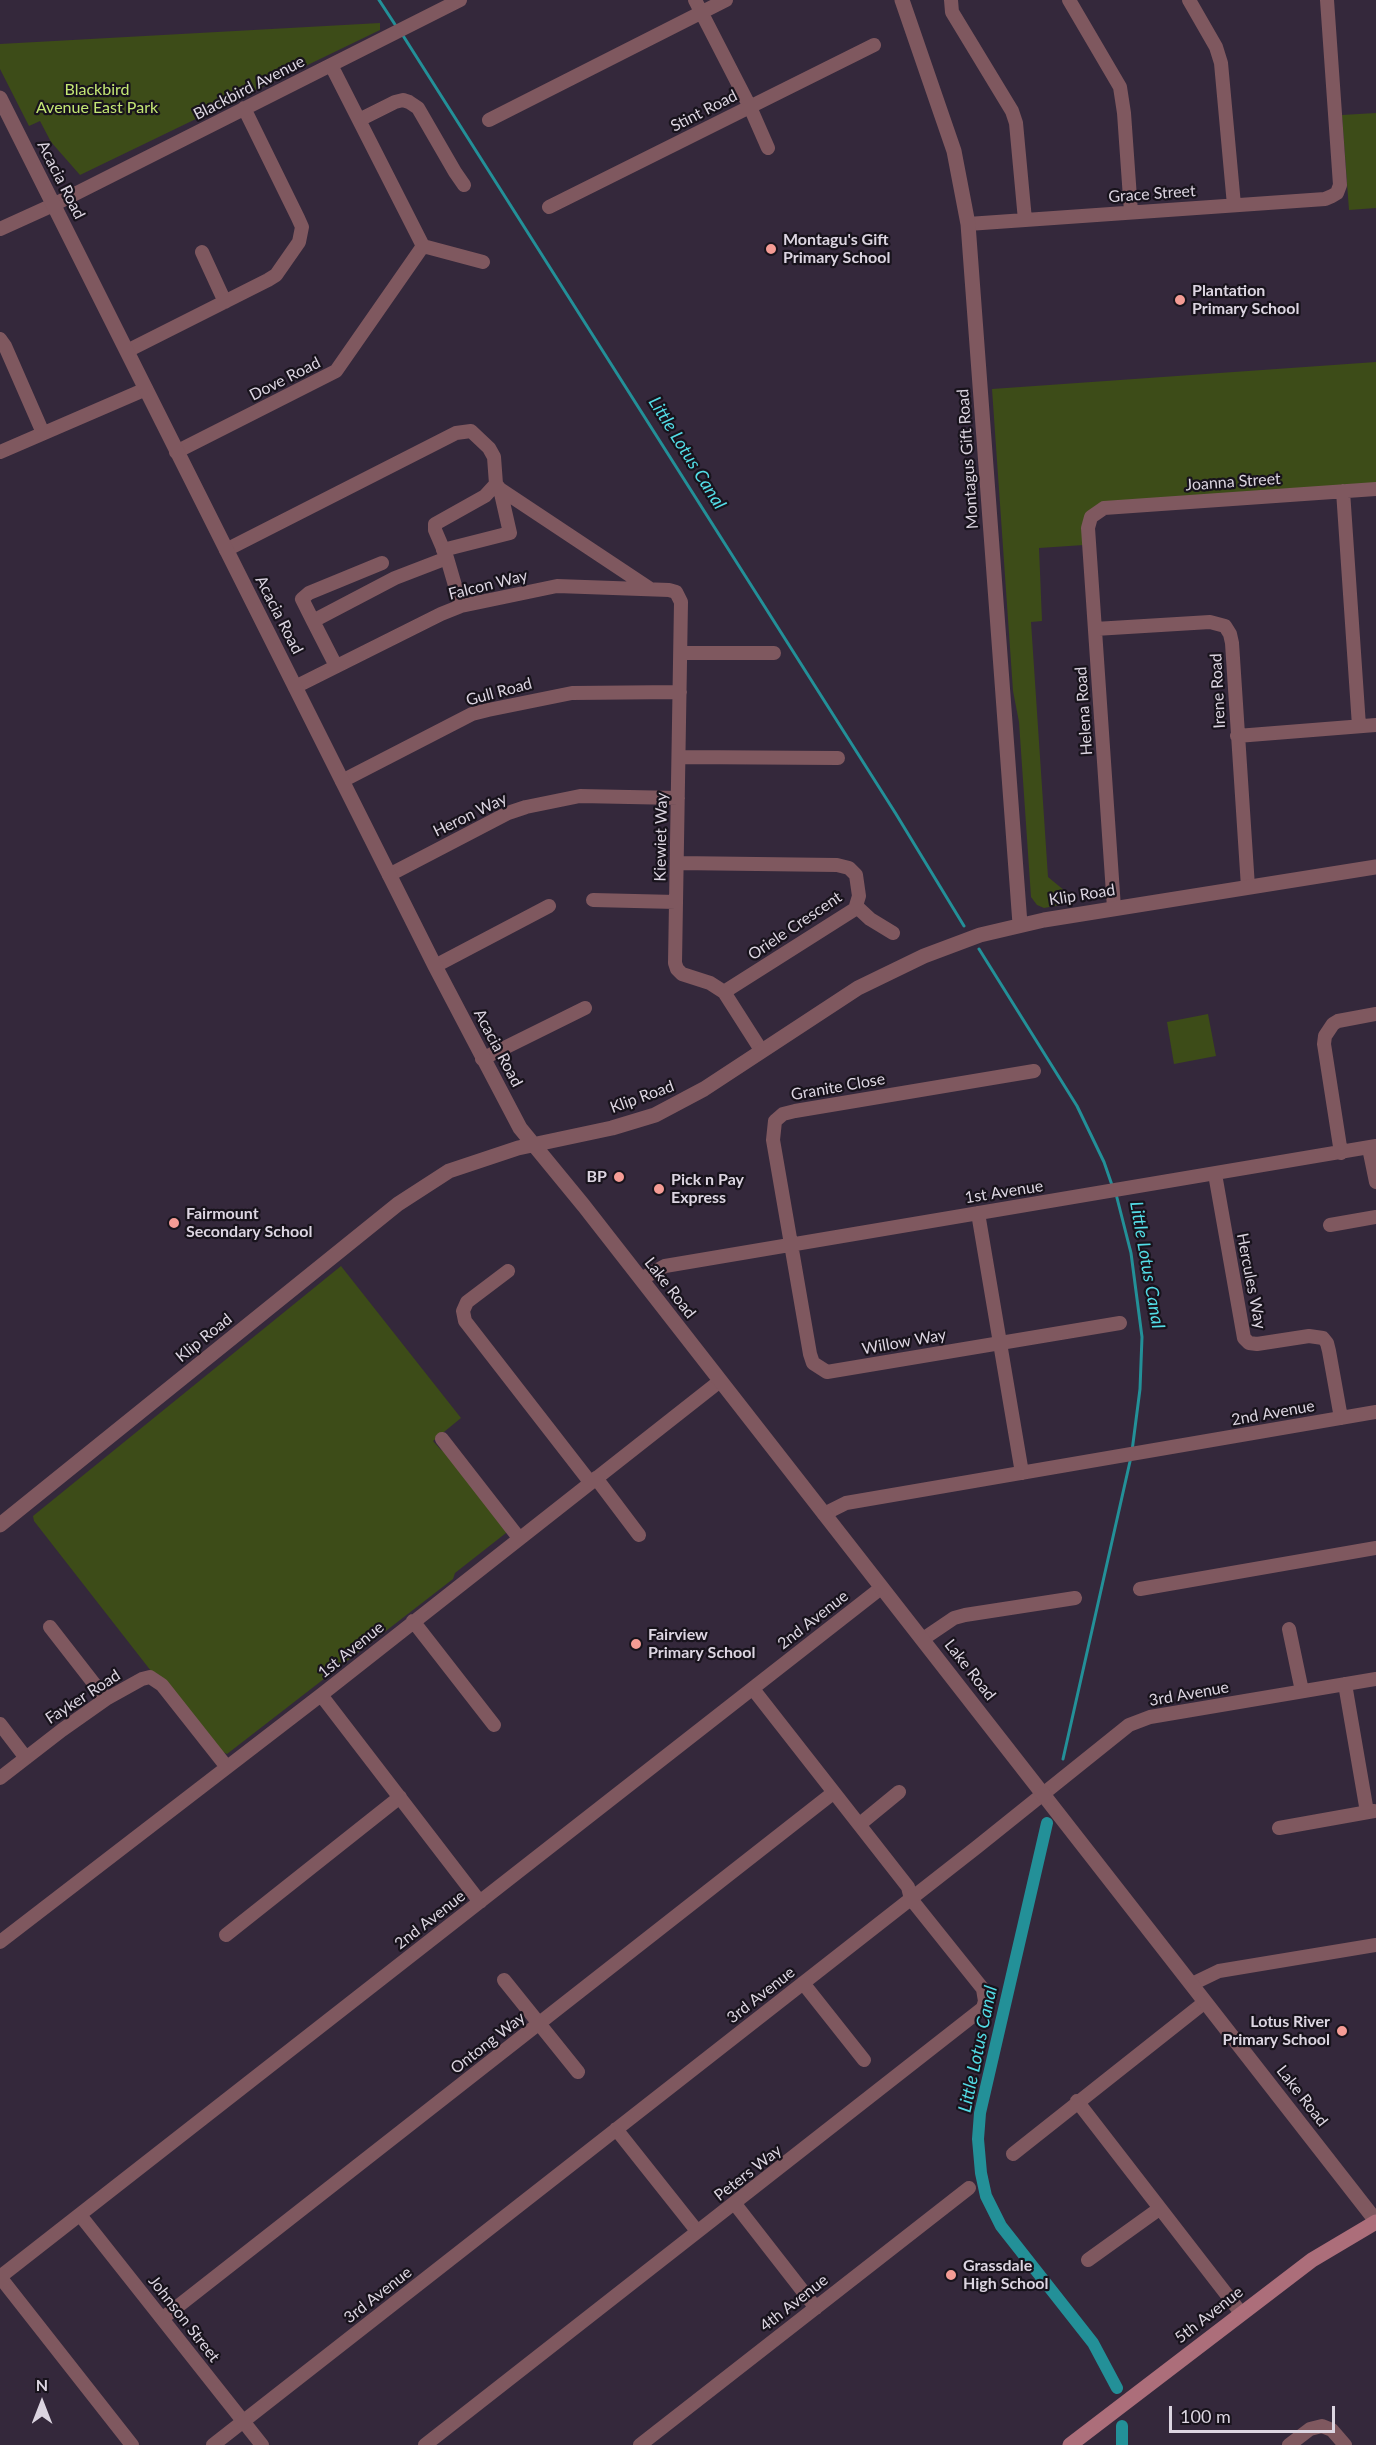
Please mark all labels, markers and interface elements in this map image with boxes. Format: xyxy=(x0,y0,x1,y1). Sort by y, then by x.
street label: Blackbird Avenue xyxy=(190,52,308,124)
park label: Blackbird Avenue East Park xyxy=(36,80,158,118)
street label: Stint Road xyxy=(667,86,741,136)
street label: Acacia Road xyxy=(33,138,89,222)
street label: Grace Street xyxy=(1108,181,1196,207)
place label: Montagu's Gift Primary School xyxy=(783,230,890,268)
marker: Montagu's Gift Primary School xyxy=(764,242,778,256)
place label: Plantation Primary School xyxy=(1192,281,1299,319)
marker: Plantation Primary School xyxy=(1173,293,1187,307)
street label: Dove Road xyxy=(246,353,324,405)
street label: Montagus Gift Road xyxy=(954,388,982,530)
water label: Little Lotus Canal xyxy=(644,393,730,513)
street label: Joanna Street xyxy=(1185,469,1281,495)
street label: Falcon Way xyxy=(446,566,530,604)
street label: Acacia Road xyxy=(251,573,307,657)
street label: Irene Road xyxy=(1206,653,1230,729)
street label: Helena Road xyxy=(1071,666,1097,756)
street label: Gull Road xyxy=(464,674,534,710)
street label: Heron Way xyxy=(430,789,510,841)
street label: Kiewiet Way xyxy=(651,792,671,882)
street label: Klip Road xyxy=(1048,880,1116,910)
street label: Oriele Crescent xyxy=(744,888,846,964)
street label: Acacia Road xyxy=(470,1006,526,1090)
street label: Granite Close xyxy=(789,1069,887,1105)
street label: Klip Road xyxy=(607,1077,677,1117)
place label: BP xyxy=(587,1167,607,1187)
marker: BP xyxy=(612,1170,626,1184)
place label: Pick n Pay Express xyxy=(671,1170,744,1208)
street label: 1st Avenue xyxy=(963,1176,1045,1208)
marker: Pick n Pay Express xyxy=(652,1182,666,1196)
water label: Little Lotus Canal xyxy=(1125,1200,1169,1330)
place label: Fairmount Secondary School xyxy=(186,1204,312,1242)
marker: Fairmount Secondary School xyxy=(167,1216,181,1230)
street label: Hercules Way xyxy=(1232,1231,1270,1331)
street label: Lake Road xyxy=(640,1254,700,1322)
street label: Klip Road xyxy=(172,1310,236,1366)
street label: Willow Way xyxy=(860,1325,948,1359)
street label: 2nd Avenue xyxy=(1230,1396,1316,1430)
street label: 2nd Avenue xyxy=(774,1587,852,1653)
street label: 1st Avenue xyxy=(314,1618,388,1682)
place label: Fairview Primary School xyxy=(648,1625,755,1663)
street label: Lake Road xyxy=(940,1636,1000,1704)
marker: Fairview Primary School xyxy=(629,1637,643,1651)
street label: Fayker Road xyxy=(42,1666,124,1728)
street label: 3rd Avenue xyxy=(1148,1678,1230,1710)
street label: 2nd Avenue xyxy=(391,1887,469,1953)
street label: 3rd Avenue xyxy=(723,1963,799,2027)
water label: Little Lotus Canal xyxy=(954,1984,1002,2114)
street label: Ontong Way xyxy=(447,2008,529,2078)
place label: Lotus River Primary School xyxy=(1223,2012,1330,2050)
marker: Lotus River Primary School xyxy=(1335,2024,1349,2038)
street label: Lake Road xyxy=(1272,2062,1332,2130)
street label: Peters Way xyxy=(710,2141,786,2205)
place label: Grassdale High School xyxy=(963,2256,1048,2294)
street label: 3rd Avenue xyxy=(340,2263,416,2327)
marker: Grassdale High School xyxy=(944,2268,958,2282)
street label: 4th Avenue xyxy=(756,2270,832,2336)
street label: Johnson Street xyxy=(144,2272,224,2366)
street label: 5th Avenue xyxy=(1171,2282,1247,2348)
north arrow xyxy=(12,2373,72,2433)
text: N xyxy=(36,2375,48,2394)
scale bar xyxy=(1172,2394,1338,2432)
text: 100 m xyxy=(1180,2405,1231,2427)

